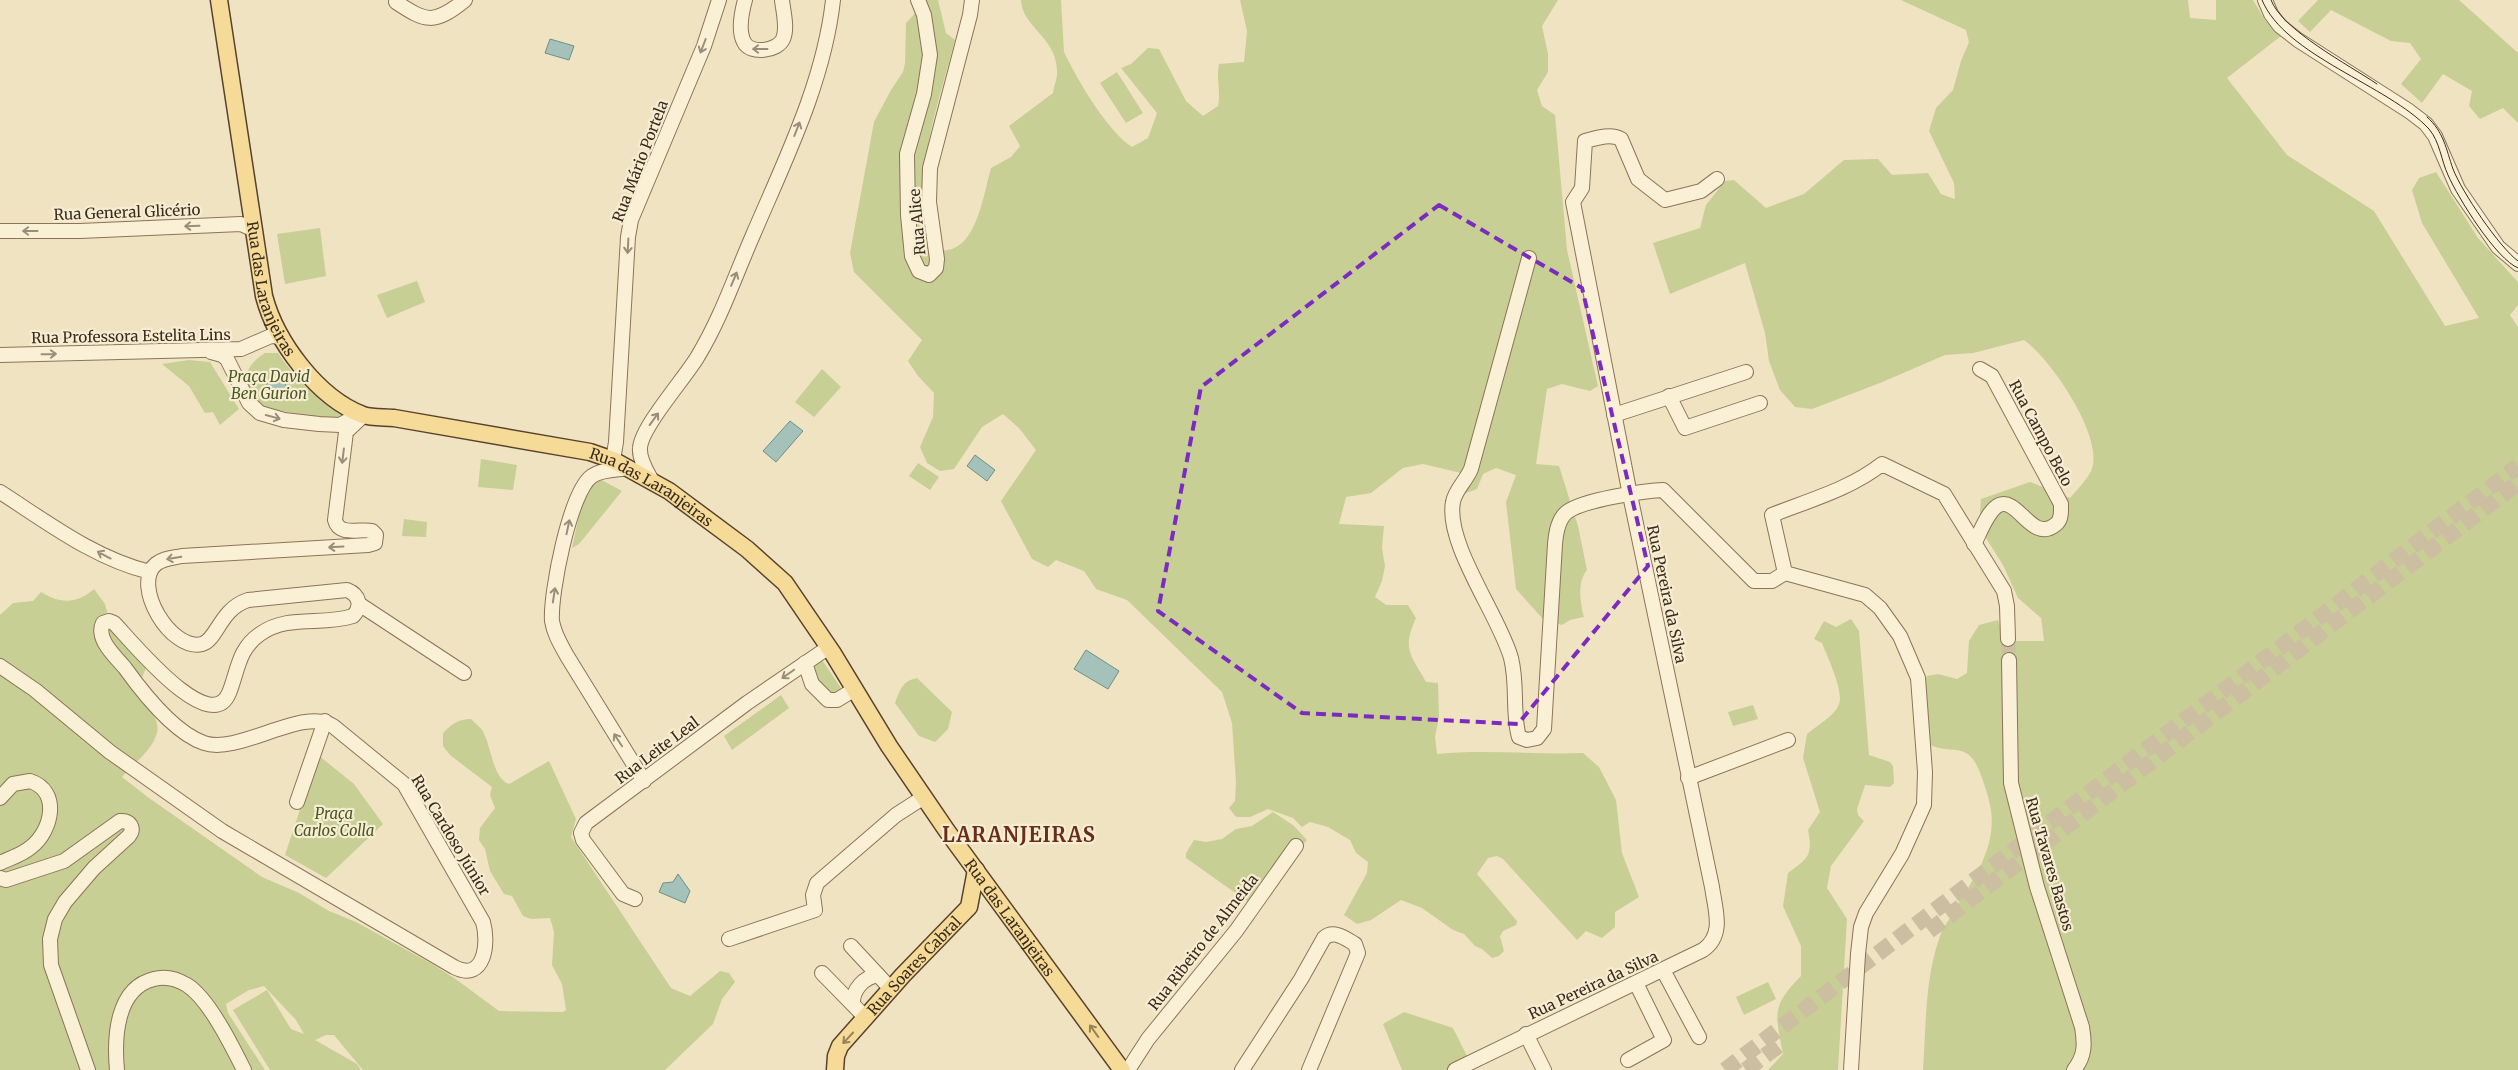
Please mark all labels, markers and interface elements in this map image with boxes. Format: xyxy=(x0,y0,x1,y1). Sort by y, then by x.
one-way arrow xyxy=(698,38,708,53)
one-way arrow xyxy=(753,44,769,54)
street label: Rua Mário Portela xyxy=(608,97,672,225)
one-way arrow xyxy=(793,122,802,137)
street label: Rua Alice xyxy=(905,188,929,256)
street label: Rua General Glicério xyxy=(53,200,201,224)
street label: Rua das Laranjeiras xyxy=(243,220,300,360)
one-way arrow xyxy=(184,222,200,231)
one-way arrow xyxy=(22,226,38,236)
one-way arrow xyxy=(623,238,632,254)
one-way arrow xyxy=(730,272,739,287)
street label: Rua Professora Estelita Lins xyxy=(31,325,231,347)
one-way arrow xyxy=(40,349,56,359)
park label: Praça David Ben Gurion xyxy=(228,367,310,403)
street label: Rua Campo Belo xyxy=(2005,377,2077,489)
one-way arrow xyxy=(649,412,659,426)
one-way arrow xyxy=(265,413,281,422)
street label: Rua das Laranjeiras xyxy=(587,443,717,530)
one-way arrow xyxy=(338,447,348,463)
one-way arrow xyxy=(564,519,573,535)
street label: Rua Pereira da Silva xyxy=(1643,523,1691,665)
one-way arrow xyxy=(328,542,344,551)
one-way arrow xyxy=(97,550,112,559)
one-way arrow xyxy=(166,553,182,563)
one-way arrow xyxy=(549,588,559,604)
one-way arrow xyxy=(782,669,796,679)
street label: Rua Leite Leal xyxy=(611,712,703,788)
one-way arrow xyxy=(613,733,623,747)
street label: Rua Cardoso Júnior xyxy=(407,771,495,899)
street label: Rua Tavares Bastos xyxy=(2022,795,2078,933)
park label: Praça Carlos Colla xyxy=(294,804,374,840)
district label: LARANJEIRAS xyxy=(942,822,1096,847)
street label: Rua das Laranjeiras xyxy=(961,855,1059,980)
street label: Rua Ribeiro de Almeida xyxy=(1144,870,1262,1014)
street label: Rua Soares Cabral xyxy=(863,912,965,1019)
street label: Rua Pereira da Silva xyxy=(1525,947,1661,1023)
one-way arrow xyxy=(1089,1024,1099,1038)
one-way arrow xyxy=(842,1032,854,1044)

